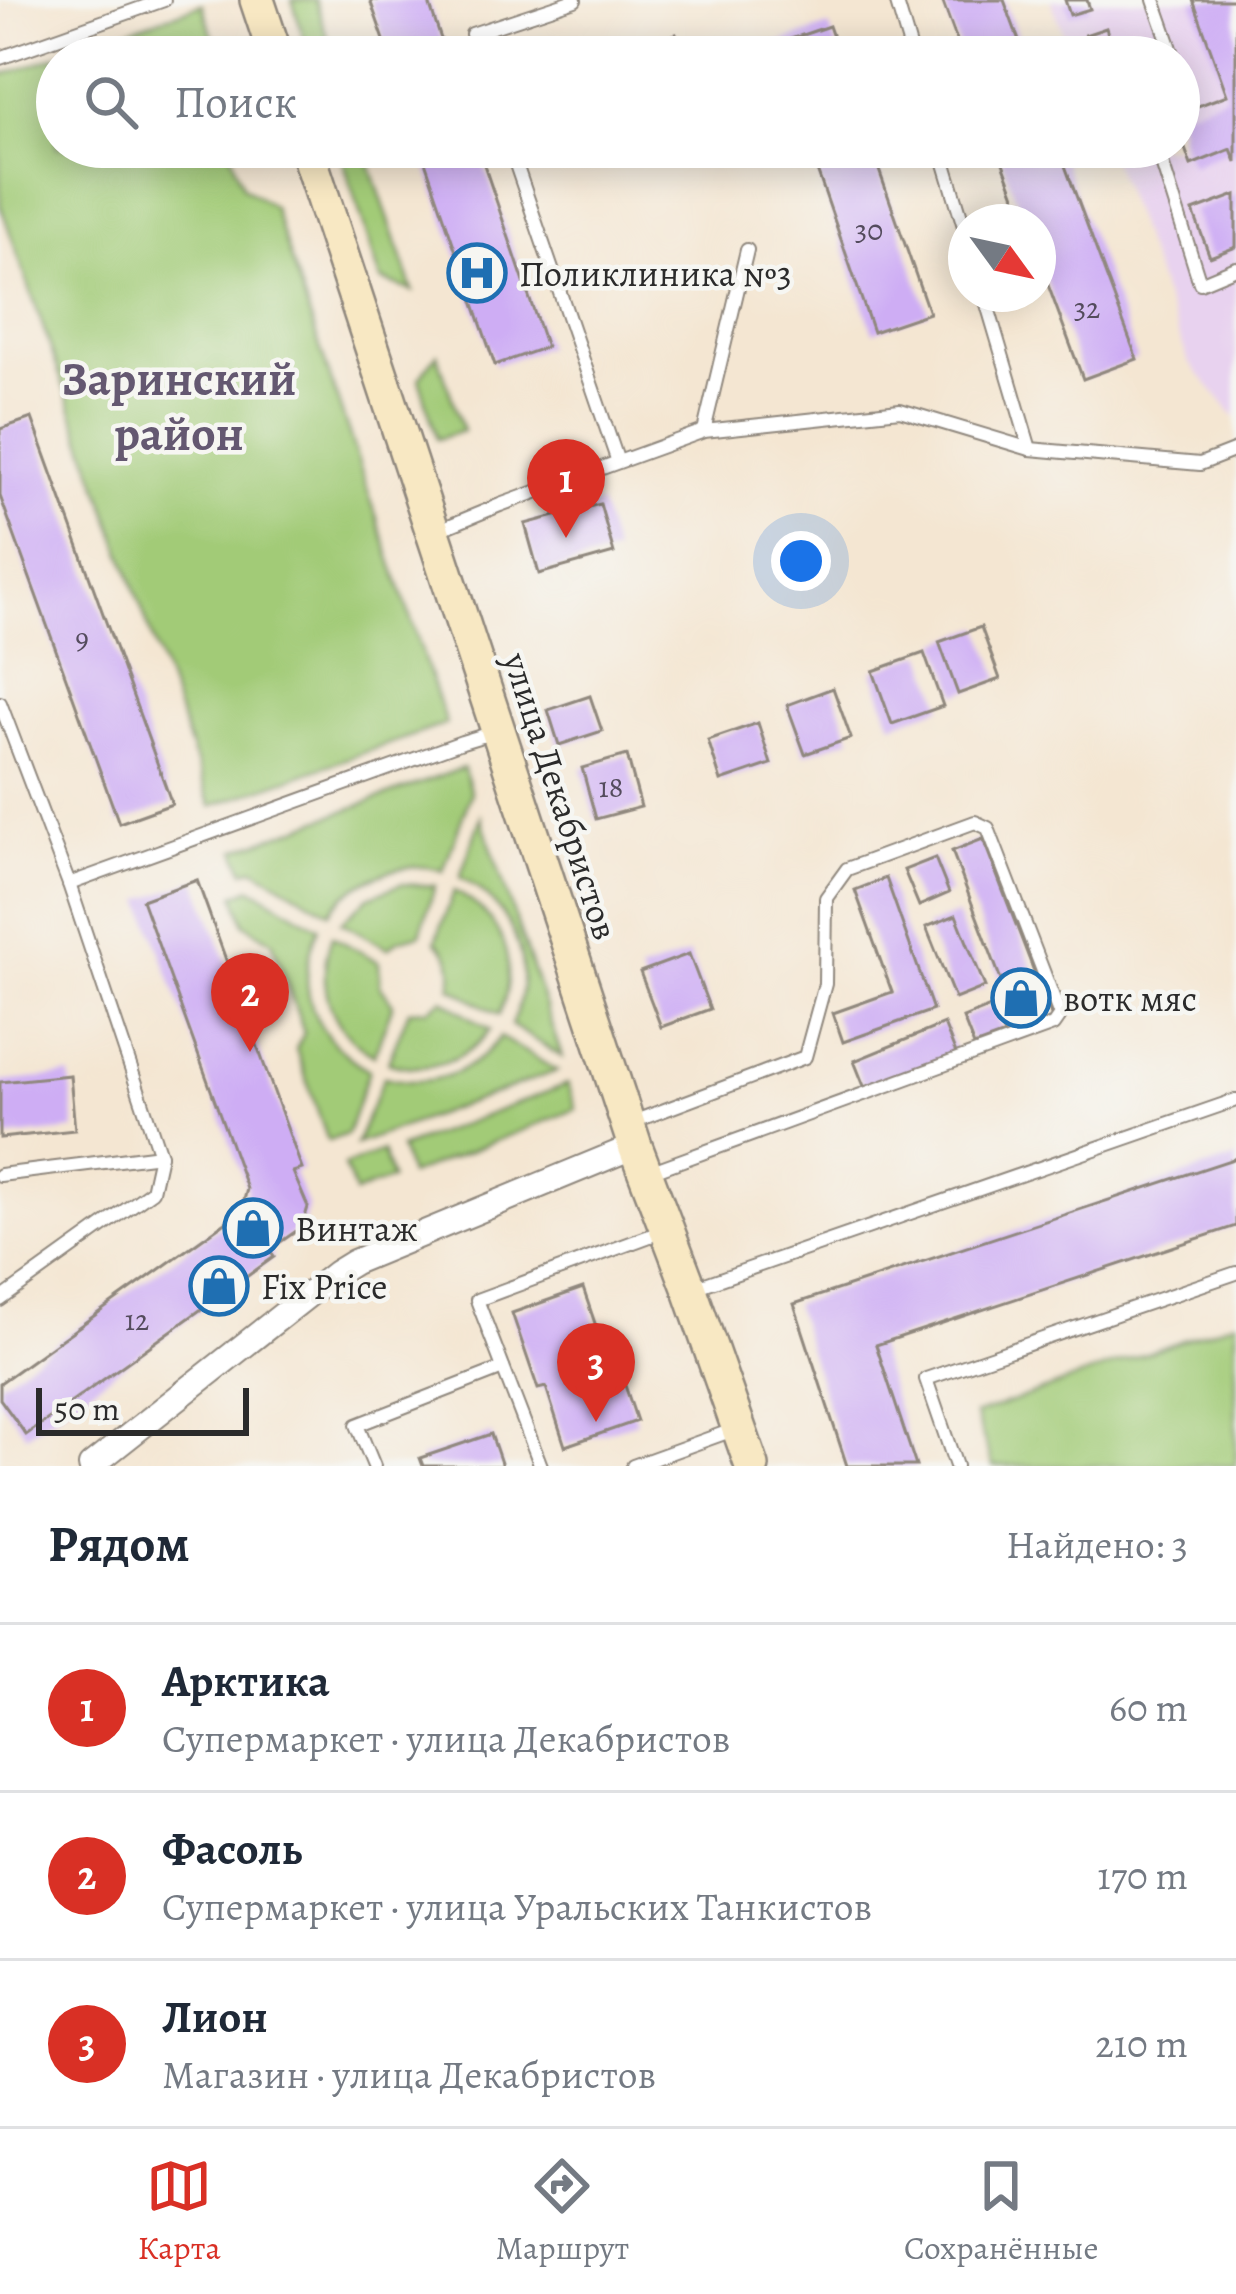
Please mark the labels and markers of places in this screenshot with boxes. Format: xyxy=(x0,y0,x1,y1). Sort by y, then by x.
hospital icon: Поликлиника №3 xyxy=(446,242,508,304)
place label: Поликлиника №3 xyxy=(519,249,792,298)
pin: 1 xyxy=(527,439,605,538)
pin: 2 xyxy=(211,953,289,1052)
shop icon: вотк мяс xyxy=(990,967,1052,1029)
place label: вотк мяс xyxy=(1063,974,1197,1023)
shop icon: Винтаж xyxy=(222,1197,284,1259)
place label: Винтаж xyxy=(295,1204,418,1253)
shop icon: Fix Price xyxy=(188,1255,250,1317)
place label: Fix Price xyxy=(261,1262,387,1311)
pin: 3 xyxy=(557,1323,635,1422)

